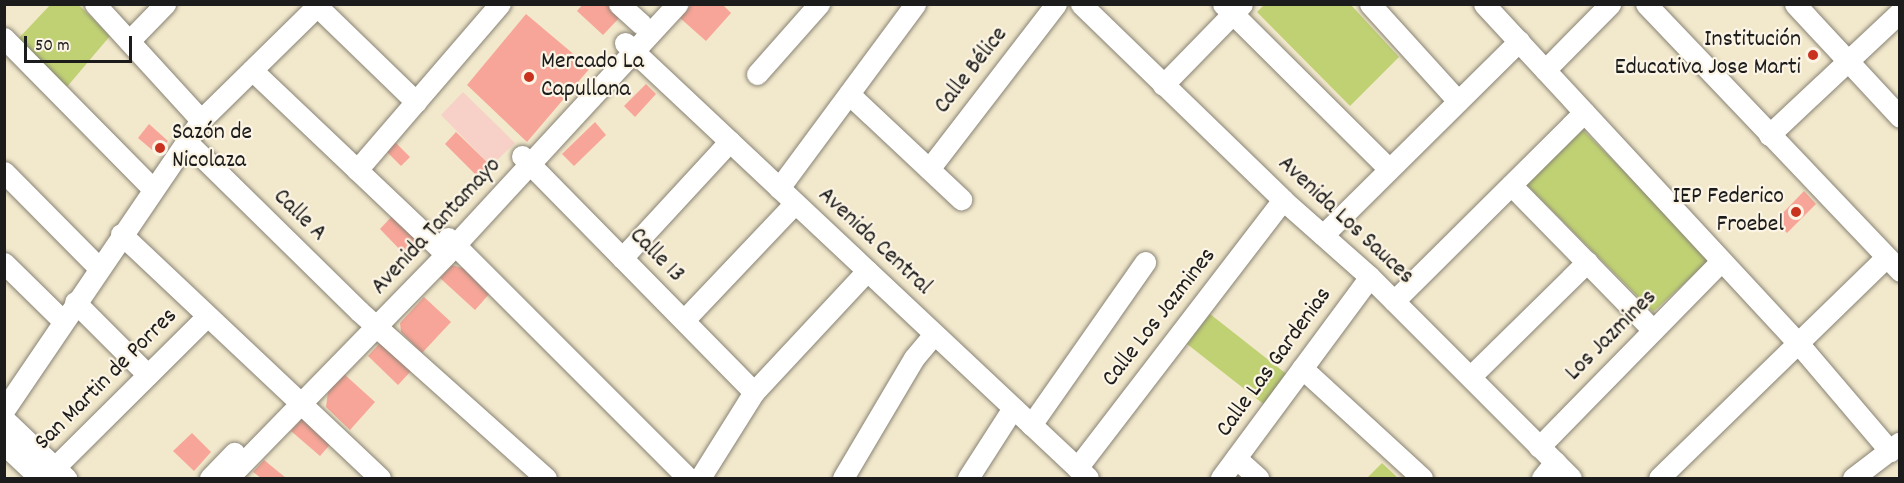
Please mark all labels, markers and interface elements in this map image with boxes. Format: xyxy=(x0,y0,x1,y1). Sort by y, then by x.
street label: Calle Bélice xyxy=(929,22,1015,120)
scale bar xyxy=(27,24,135,62)
place label: Institución Educativa Jose Marti xyxy=(1615,27,1801,83)
text: 50 m xyxy=(35,34,70,59)
marker: Institución Educativa Jose Marti xyxy=(1806,48,1820,62)
place label: Mercado La Capullana xyxy=(541,49,644,105)
marker: Mercado La Capullana xyxy=(522,70,536,84)
place label: Sazón de Nicolaza xyxy=(172,120,252,176)
marker: Sazón de Nicolaza xyxy=(153,141,167,155)
street label: Avenida Los Sauces xyxy=(1271,151,1419,291)
street label: Avenida Tantamayo xyxy=(366,152,508,302)
street label: Avenida Central xyxy=(811,182,937,302)
street label: Calle A xyxy=(266,184,332,248)
place label: IEP Federico Froebel xyxy=(1673,184,1784,240)
marker: IEP Federico Froebel xyxy=(1789,205,1803,219)
street label: Calle 13 xyxy=(622,222,690,290)
street label: Calle Los Jazmines xyxy=(1097,243,1223,393)
street label: Calle Las Gardenias xyxy=(1211,282,1339,444)
street label: Los Jazmines xyxy=(1560,284,1664,388)
street label: San Martin de Porres xyxy=(30,303,184,457)

